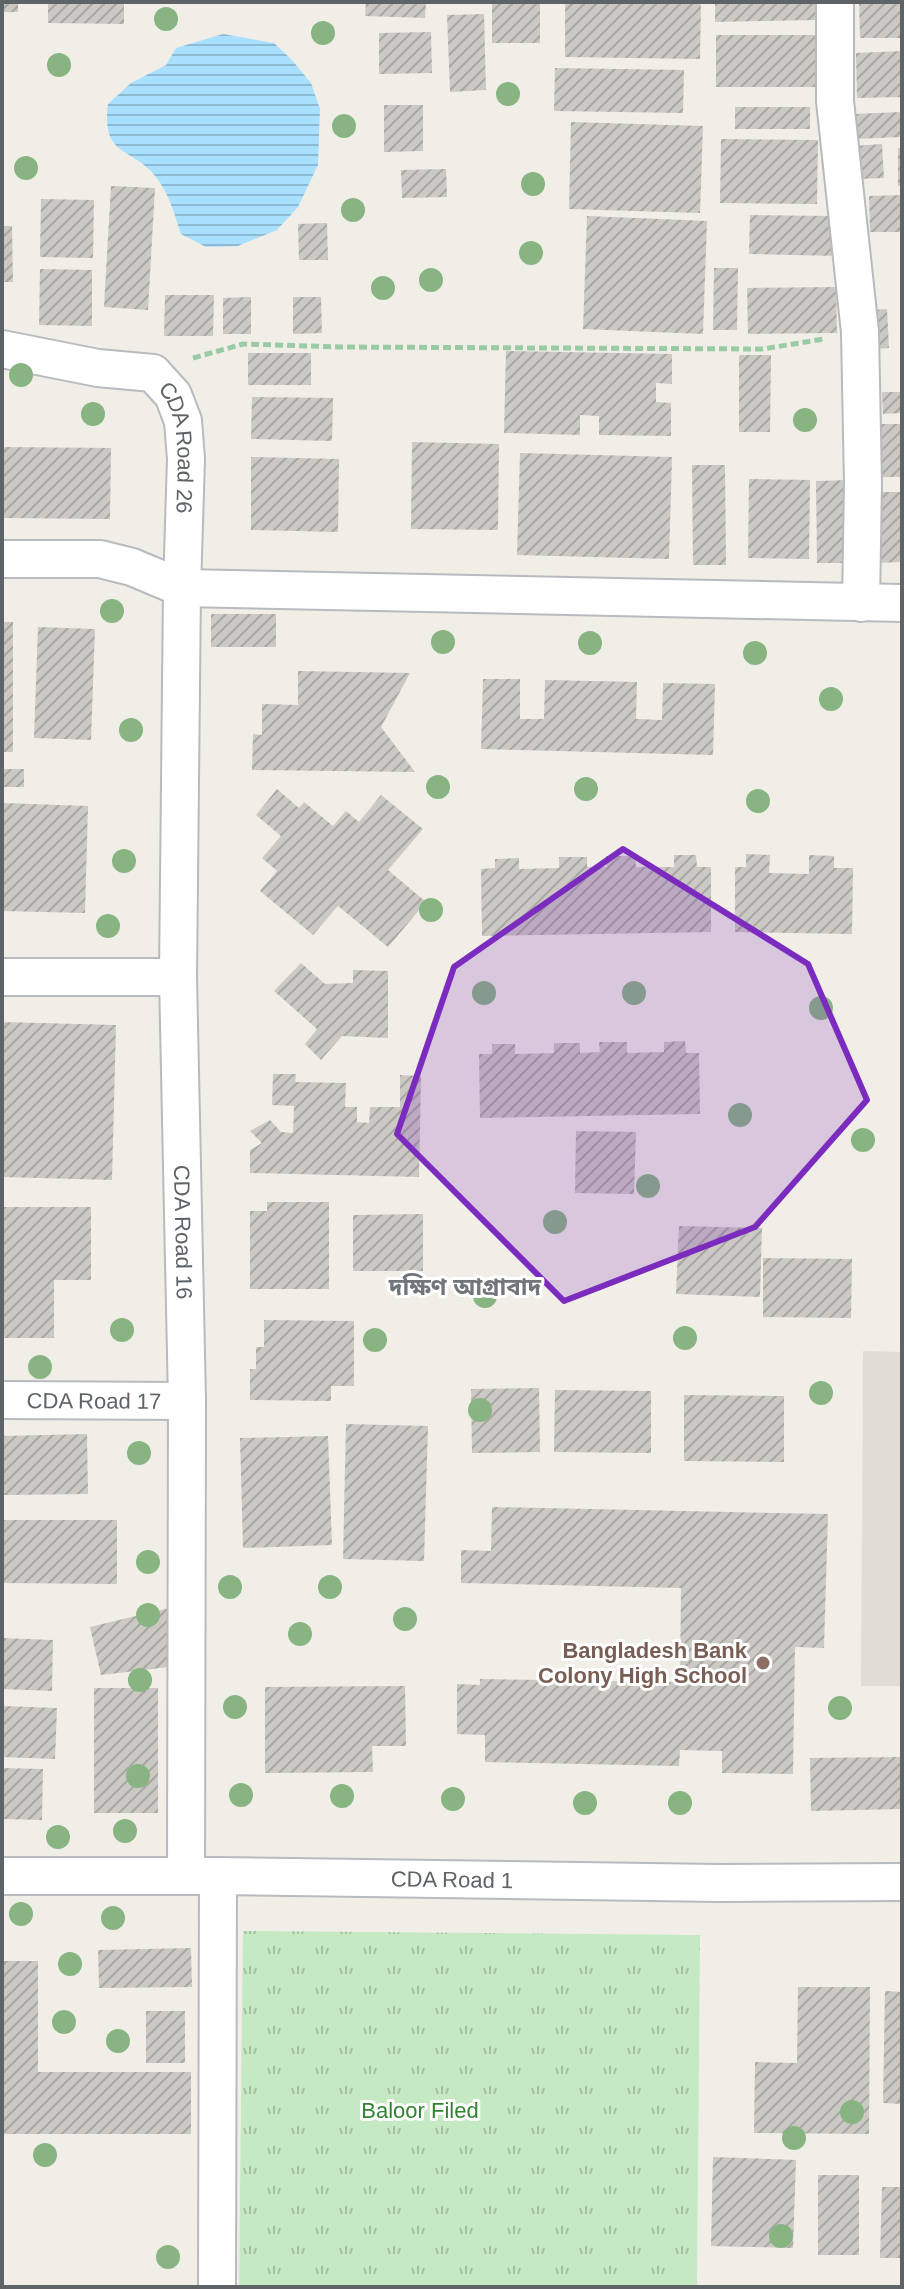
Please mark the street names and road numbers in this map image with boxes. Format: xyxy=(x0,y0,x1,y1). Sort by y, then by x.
street label: CDA Road 26 xyxy=(154,376,199,514)
street label: CDA Road 16 xyxy=(169,1164,197,1300)
street label: CDA Road 17 xyxy=(27,1388,161,1413)
street label: CDA Road 1 xyxy=(391,1866,513,1893)

